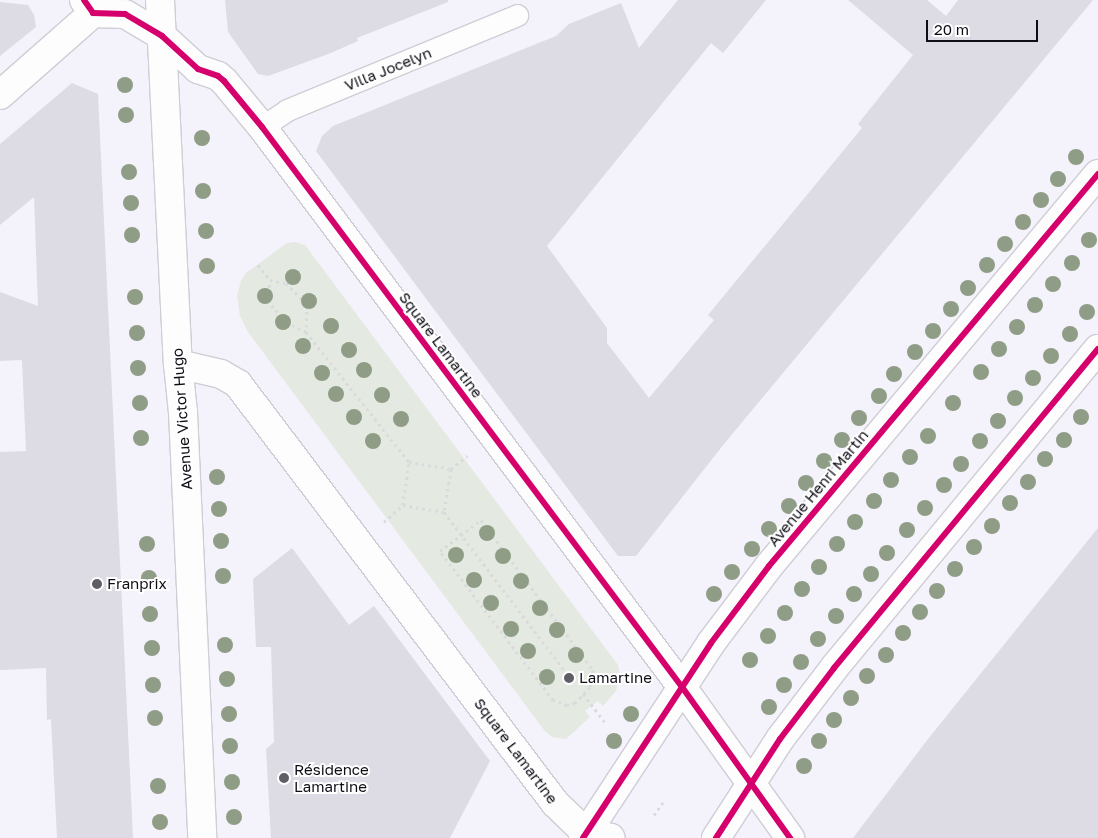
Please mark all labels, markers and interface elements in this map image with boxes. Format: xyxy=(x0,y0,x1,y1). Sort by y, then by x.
scale bar xyxy=(928,10,1040,42)
text: 20 m xyxy=(934,20,969,38)
street label: Villa Jocelyn xyxy=(342,43,434,95)
street label: Square Lamartine xyxy=(395,289,487,401)
street label: Avenue Victor Hugo xyxy=(168,347,196,491)
street label: Avenue Henri Martin xyxy=(764,426,872,550)
place label: Franprix xyxy=(107,575,167,593)
marker: Franprix xyxy=(91,578,103,590)
place label: Lamartine xyxy=(579,669,652,687)
marker: Lamartine xyxy=(563,672,575,684)
street label: Square Lamartine xyxy=(470,695,562,807)
place label: Résidence Lamartine xyxy=(294,760,369,795)
marker: Résidence Lamartine xyxy=(278,772,290,784)

